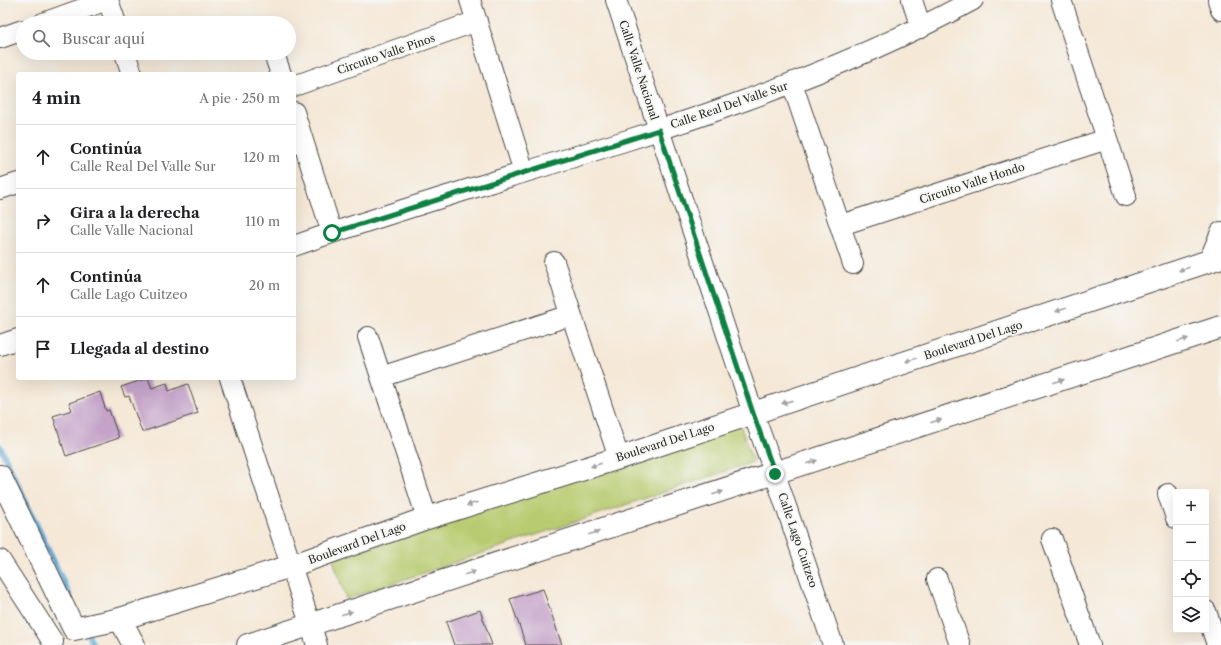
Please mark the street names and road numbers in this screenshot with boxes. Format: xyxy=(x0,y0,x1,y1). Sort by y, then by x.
street label: Calle Valle Nacional xyxy=(616,18,662,122)
street label: Circuito Valle Pinos xyxy=(335,31,437,77)
street label: Calle Real Del Valle Sur xyxy=(668,78,790,132)
street label: Circuito Valle Hondo xyxy=(918,159,1027,207)
street label: Boulevard Del Lago xyxy=(922,317,1024,363)
street label: Boulevard Del Lago xyxy=(614,419,716,465)
street label: Calle Lago Cuitzeo xyxy=(775,491,821,590)
street label: Boulevard Del Lago xyxy=(306,519,408,567)

